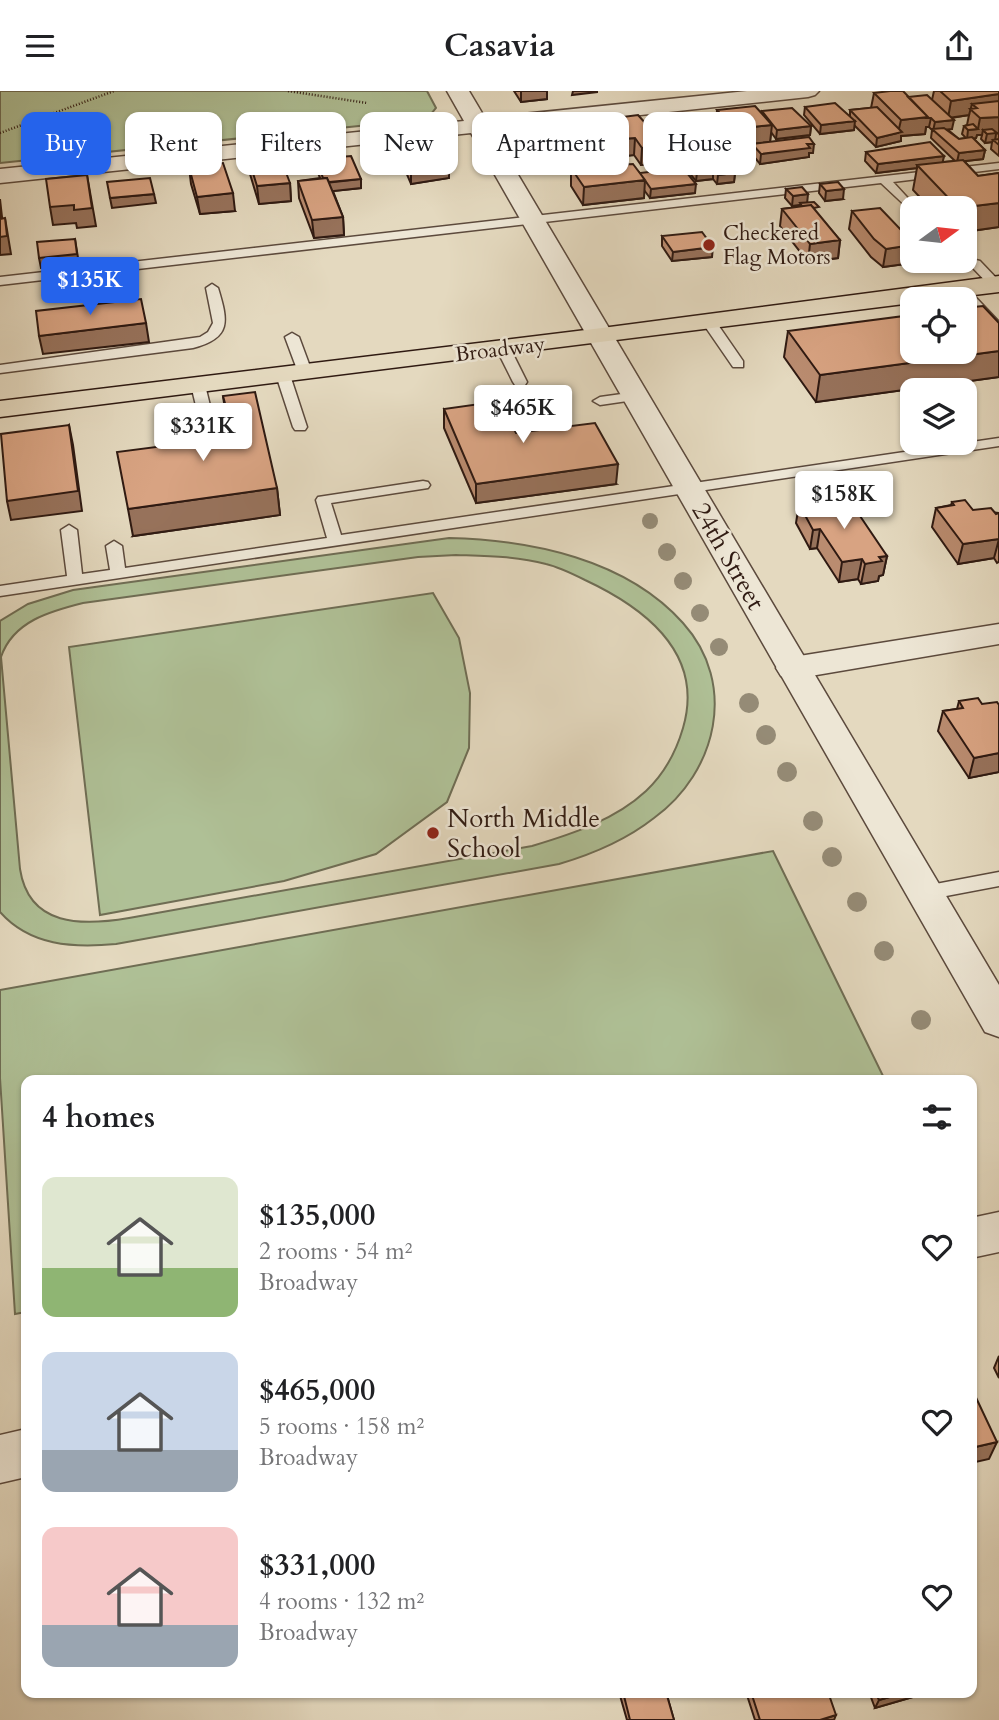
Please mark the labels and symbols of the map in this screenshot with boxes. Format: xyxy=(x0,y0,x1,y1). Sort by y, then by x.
north arrow xyxy=(900,196,976,273)
place label: Checkered Flag Motors xyxy=(723,219,831,272)
marker: Checkered Flag Motors xyxy=(701,237,717,253)
pin: $135K xyxy=(41,257,139,317)
street label: Broadway xyxy=(453,330,547,369)
pin: $465K xyxy=(474,385,572,445)
pin: $331K xyxy=(154,403,252,463)
pin: $158K xyxy=(795,471,893,531)
street label: 24th Street xyxy=(684,496,773,616)
place label: North Middle School xyxy=(447,801,600,866)
marker: North Middle School xyxy=(425,825,441,841)

